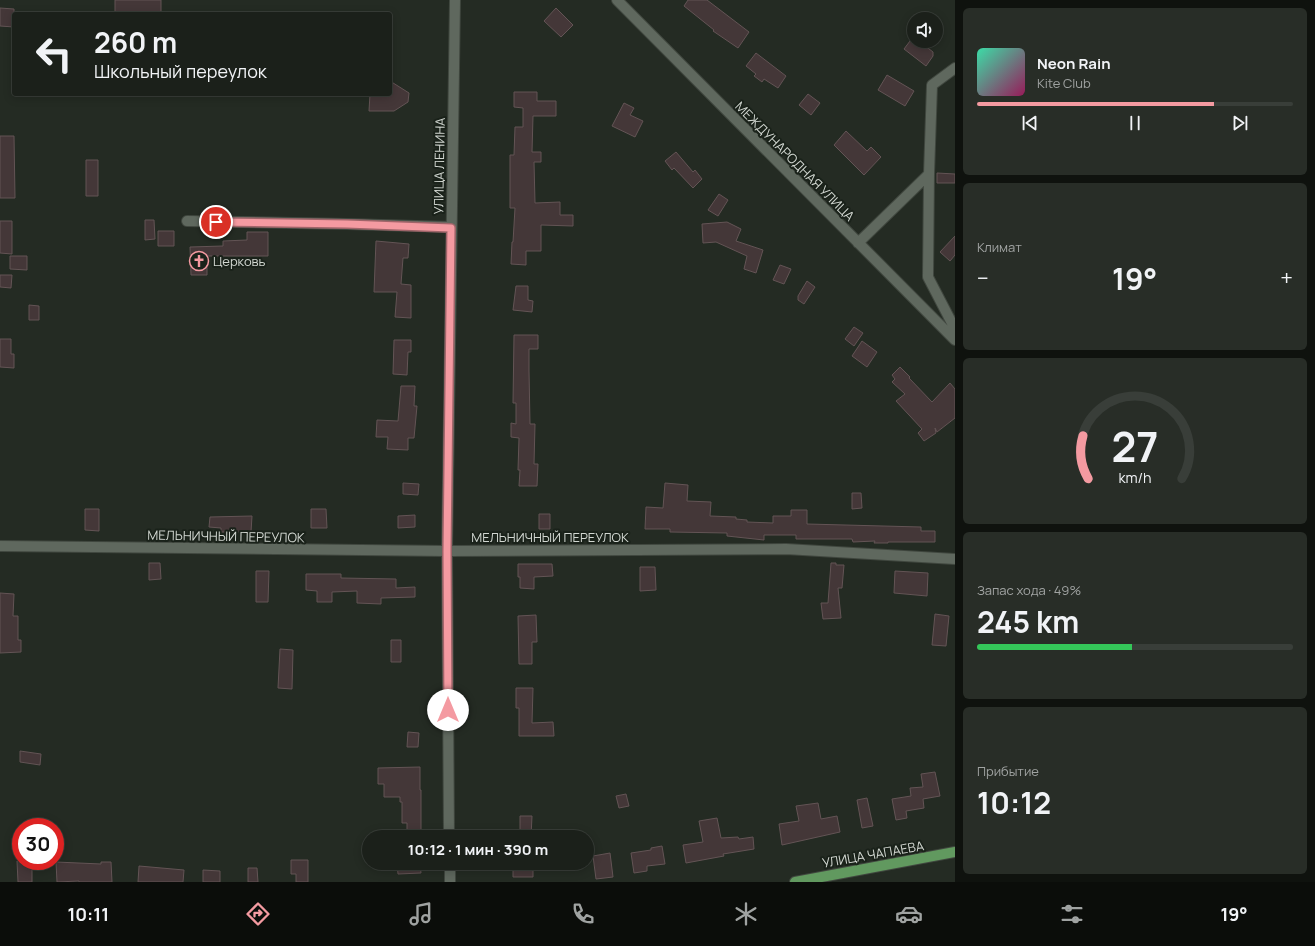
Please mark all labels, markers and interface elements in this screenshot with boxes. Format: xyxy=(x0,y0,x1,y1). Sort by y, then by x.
map controls xyxy=(907,12,943,48)
button: sound xyxy=(907,12,943,48)
text: 260 m xyxy=(94,23,177,61)
icon: left xyxy=(28,28,80,80)
text: Neon Rain xyxy=(1037,53,1111,74)
text: Школьный переулок xyxy=(94,59,267,83)
text: Kite Club xyxy=(1037,74,1091,92)
street label: МЕЖДУНАРОДНАЯ УЛИЦА xyxy=(731,97,859,225)
icon: previous xyxy=(1019,112,1041,134)
icon: pause xyxy=(1124,112,1146,134)
icon: next xyxy=(1229,112,1251,134)
street label: УЛИЦА ЛЕНИНА xyxy=(429,117,449,215)
pin xyxy=(199,205,233,239)
icon: arrive xyxy=(205,211,227,233)
text: Климат xyxy=(977,238,1022,256)
church icon: Церковь xyxy=(188,250,210,272)
place label: Церковь xyxy=(213,252,266,270)
text: 19° xyxy=(1112,258,1157,299)
text: − xyxy=(977,263,989,293)
text: + xyxy=(1280,263,1293,293)
text: 27 xyxy=(1112,418,1158,474)
text: km/h xyxy=(1118,468,1152,487)
street label: МЕЛЬНИЧНЫЙ ПЕРЕУЛОК xyxy=(147,526,305,546)
street label: МЕЛЬНИЧНЫЙ ПЕРЕУЛОК xyxy=(471,528,629,546)
text: Запас хода · 49% xyxy=(977,581,1081,599)
text: 245 km xyxy=(977,601,1079,642)
position arrow xyxy=(427,689,469,731)
text: Прибытие xyxy=(977,762,1039,780)
text: 10:12 xyxy=(977,782,1051,823)
speed limit sign: 30 xyxy=(12,818,64,870)
street label: УЛИЦА ЧАПАЕВА xyxy=(821,836,925,872)
text: 10:12 · 1 мин · 390 m xyxy=(408,839,548,860)
icon: directions xyxy=(244,900,272,928)
icon: music xyxy=(407,900,435,928)
icon: phone xyxy=(569,900,597,928)
icon: climate xyxy=(732,900,760,928)
icon: car xyxy=(895,900,923,928)
icon: filters xyxy=(1058,900,1086,928)
text: 10:11 xyxy=(67,902,109,926)
text: 19° xyxy=(1220,902,1248,926)

